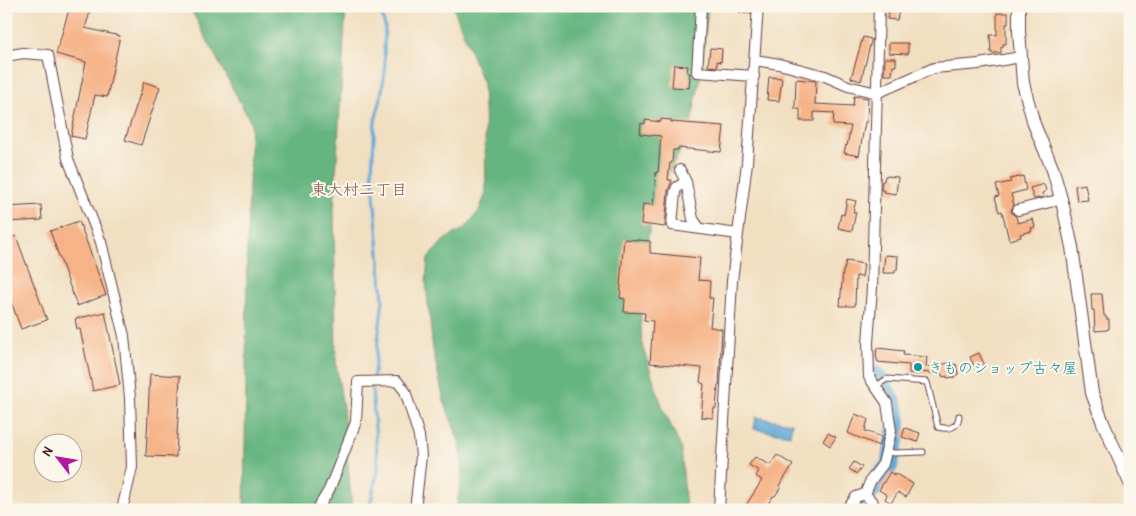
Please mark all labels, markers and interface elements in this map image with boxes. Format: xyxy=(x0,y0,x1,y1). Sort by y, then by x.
district label: 東大村二丁目 xyxy=(311,178,407,200)
place label: きものショップ古々屋 xyxy=(928,357,1077,378)
marker: きものショップ古々屋 xyxy=(912,361,924,373)
north arrow xyxy=(32,434,82,484)
text: N xyxy=(36,442,57,459)

